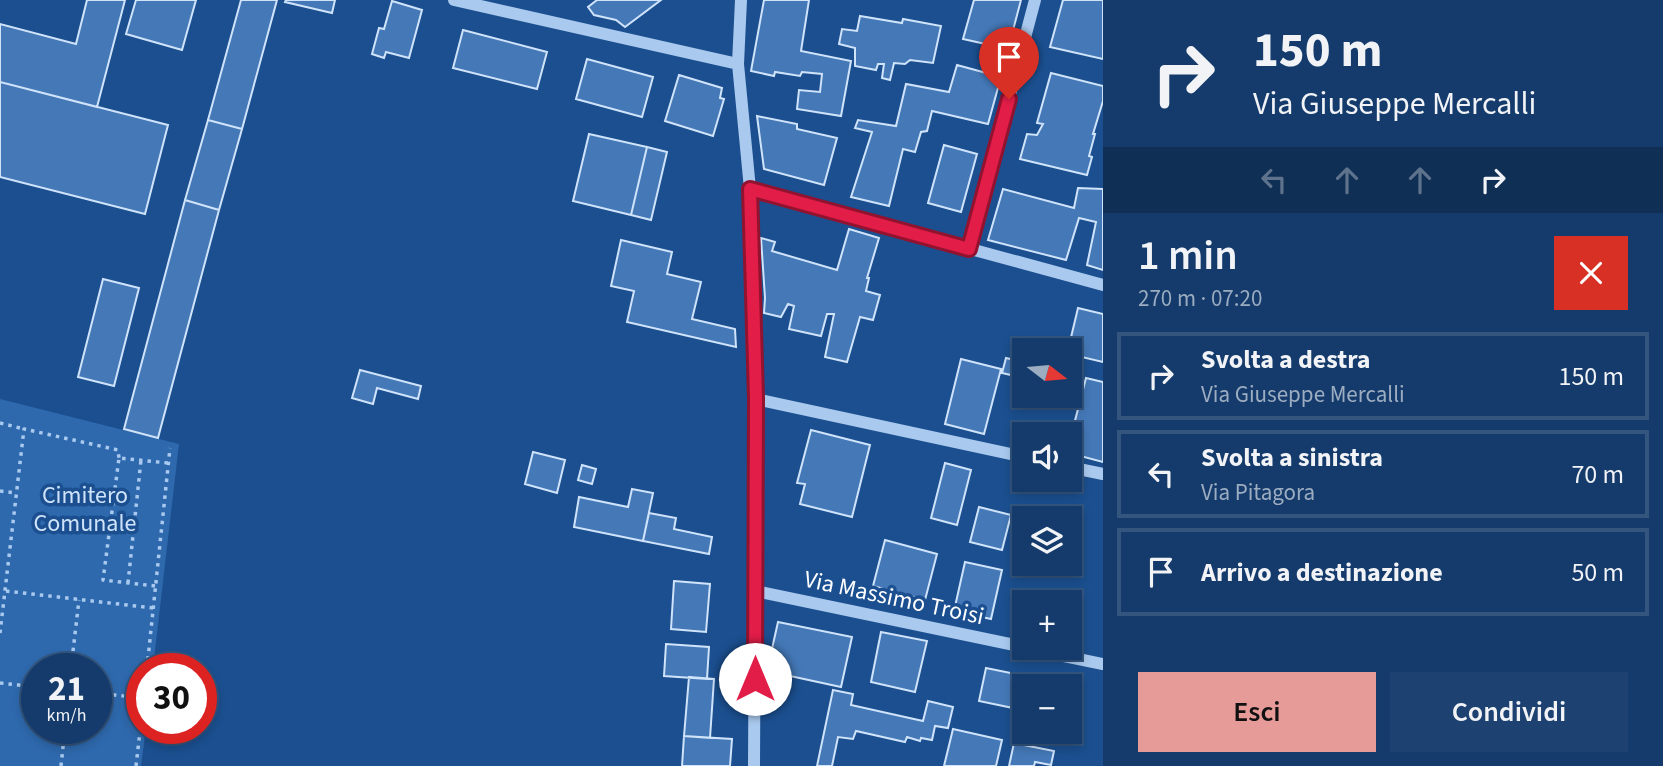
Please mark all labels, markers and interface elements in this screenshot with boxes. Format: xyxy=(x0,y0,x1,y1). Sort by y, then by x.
text: 150 m xyxy=(1253,16,1382,86)
pin xyxy=(979,27,1039,99)
icon: right xyxy=(1138,28,1229,119)
icon: arrive xyxy=(990,38,1028,76)
text: Via Giuseppe Mercalli xyxy=(1253,81,1537,127)
icon: left xyxy=(1255,161,1293,199)
icon: ahead xyxy=(1328,161,1366,199)
icon: ahead xyxy=(1401,161,1439,199)
icon: right xyxy=(1474,161,1512,199)
text: 1 min xyxy=(1138,226,1238,286)
button: close xyxy=(1554,236,1628,310)
text: 270 m · 07:20 xyxy=(1138,282,1262,315)
north arrow xyxy=(1012,338,1082,408)
map controls xyxy=(1012,338,1082,744)
text: Svolta a destra xyxy=(1201,341,1371,378)
icon: right xyxy=(1142,357,1180,395)
text: 150 m xyxy=(1558,358,1624,395)
text: Via Giuseppe Mercalli xyxy=(1201,378,1405,411)
button: sound xyxy=(1012,422,1082,492)
text: Svolta a sinistra xyxy=(1201,439,1383,476)
icon: left xyxy=(1142,455,1180,493)
text: 70 m xyxy=(1571,456,1624,493)
text: Via Pitagora xyxy=(1201,476,1315,509)
park label: Cimitero Comunale xyxy=(34,478,136,541)
button: layers xyxy=(1012,506,1082,576)
icon: arrive xyxy=(1142,553,1180,591)
text: Arrivo a destinazione xyxy=(1201,554,1443,591)
text: 50 m xyxy=(1571,554,1624,591)
street label: Via Massimo Troisi xyxy=(801,562,987,634)
button: + xyxy=(1012,590,1082,660)
position arrow xyxy=(718,642,792,716)
speed limit sign: 30 xyxy=(126,653,217,744)
text: 21 xyxy=(48,664,85,714)
button: Esci xyxy=(1138,672,1376,752)
button: Condividi xyxy=(1390,672,1628,752)
button: − xyxy=(1012,674,1082,744)
text: km/h xyxy=(47,703,86,728)

